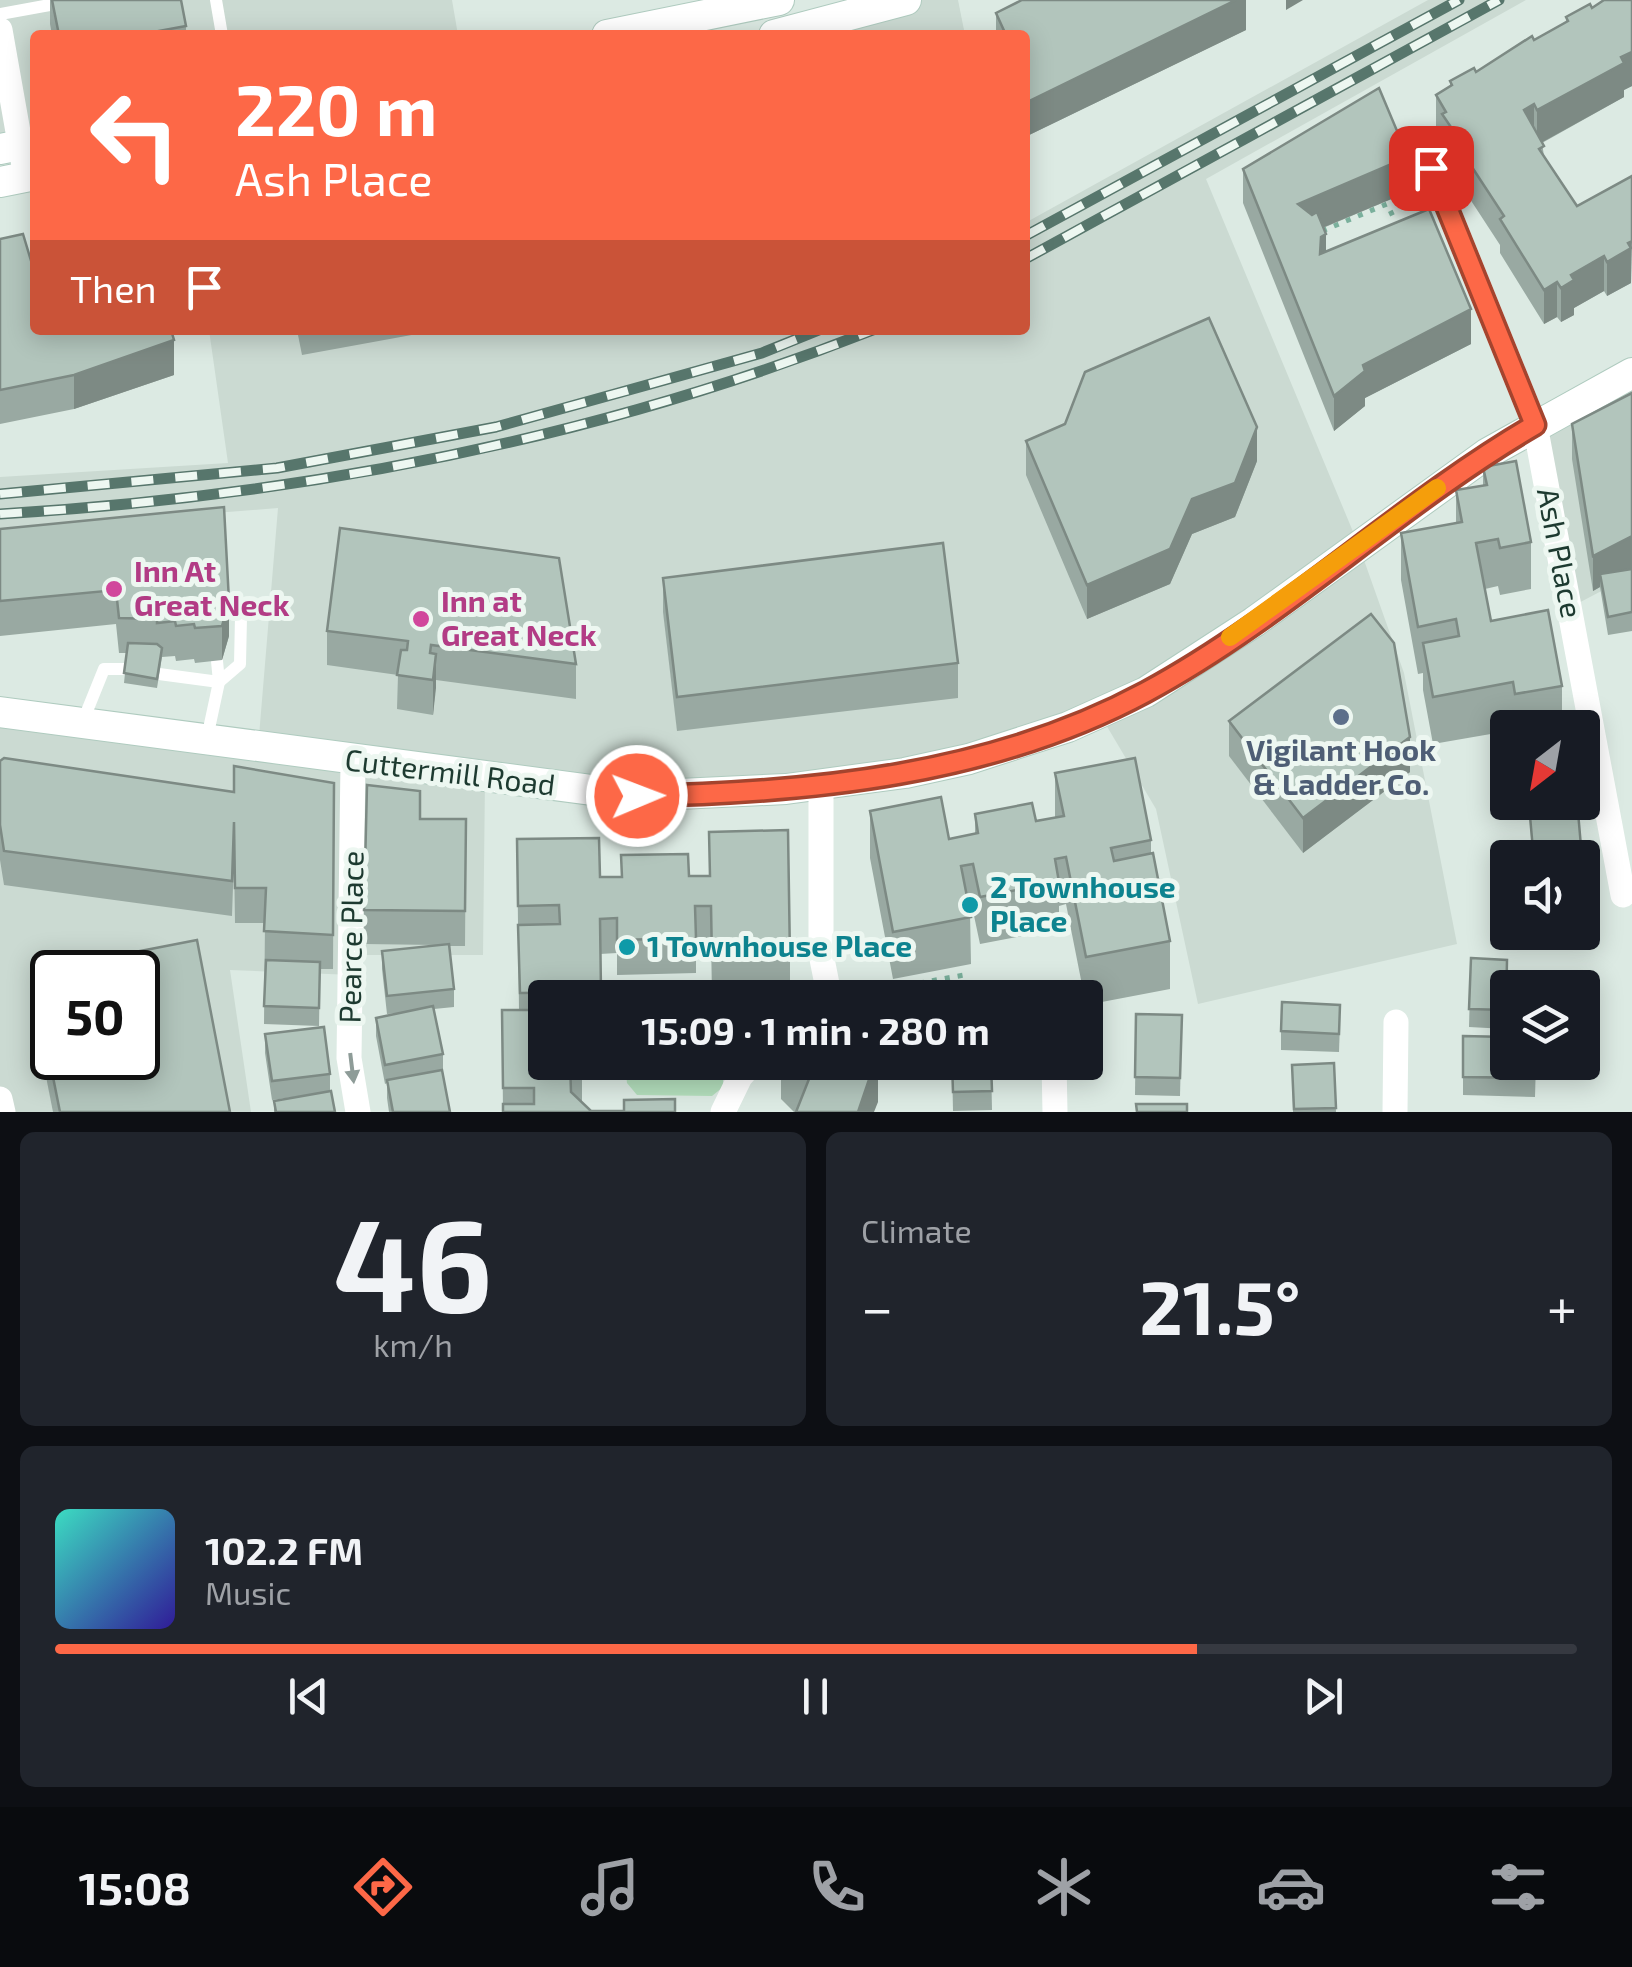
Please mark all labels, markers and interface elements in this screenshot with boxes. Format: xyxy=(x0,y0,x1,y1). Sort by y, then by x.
text: 220 m xyxy=(235,66,437,150)
icon: left xyxy=(70,70,200,200)
pin xyxy=(1389,126,1474,211)
icon: arrive xyxy=(1404,141,1459,196)
text: Ash Place xyxy=(235,151,432,205)
icon: arrive xyxy=(177,260,232,315)
text: Then xyxy=(70,265,157,311)
street label: Ash Place xyxy=(1531,485,1591,621)
place label: Inn At Great Neck xyxy=(134,552,290,622)
marker: Inn At Great Neck xyxy=(103,578,125,600)
place label: Inn at Great Neck xyxy=(441,582,597,652)
marker: Inn at Great Neck xyxy=(410,608,432,630)
marker: Vigilant Hook & Ladder Co. xyxy=(1330,706,1352,728)
north arrow xyxy=(1490,710,1600,820)
map controls xyxy=(1490,710,1600,1080)
place label: Vigilant Hook & Ladder Co. xyxy=(1246,731,1436,801)
street label: Cuttermill Road xyxy=(343,740,558,802)
position arrow xyxy=(585,744,689,848)
button: sound xyxy=(1490,840,1600,950)
street label: Pearce Place xyxy=(330,850,370,1024)
place label: 2 Townhouse Place xyxy=(990,868,1176,938)
marker: 2 Townhouse Place xyxy=(959,894,981,916)
place label: 1 Townhouse Place xyxy=(647,927,912,963)
marker: 1 Townhouse Place xyxy=(616,936,638,958)
speed limit sign: 50 xyxy=(30,950,160,1080)
button: layers xyxy=(1490,970,1600,1080)
text: 15:09 · 1 min · 280 m xyxy=(641,1007,990,1053)
one-way arrow xyxy=(344,1053,360,1085)
text: 46 xyxy=(333,1182,493,1338)
text: Climate xyxy=(861,1211,972,1249)
text: 21.5° xyxy=(1139,1260,1301,1350)
text: − xyxy=(861,1273,893,1339)
text: + xyxy=(1547,1273,1577,1339)
text: km/h xyxy=(373,1325,453,1363)
text: 102.2 FM xyxy=(205,1527,363,1573)
text: Music xyxy=(205,1573,291,1611)
icon: previous xyxy=(281,1669,336,1724)
icon: pause xyxy=(788,1669,843,1724)
icon: next xyxy=(1296,1669,1351,1724)
icon: directions xyxy=(348,1852,418,1922)
icon: music xyxy=(575,1852,645,1922)
icon: phone xyxy=(802,1852,872,1922)
icon: climate xyxy=(1029,1852,1099,1922)
icon: car xyxy=(1256,1852,1326,1922)
icon: filters xyxy=(1483,1852,1553,1922)
text: 15:08 xyxy=(79,1860,191,1914)

